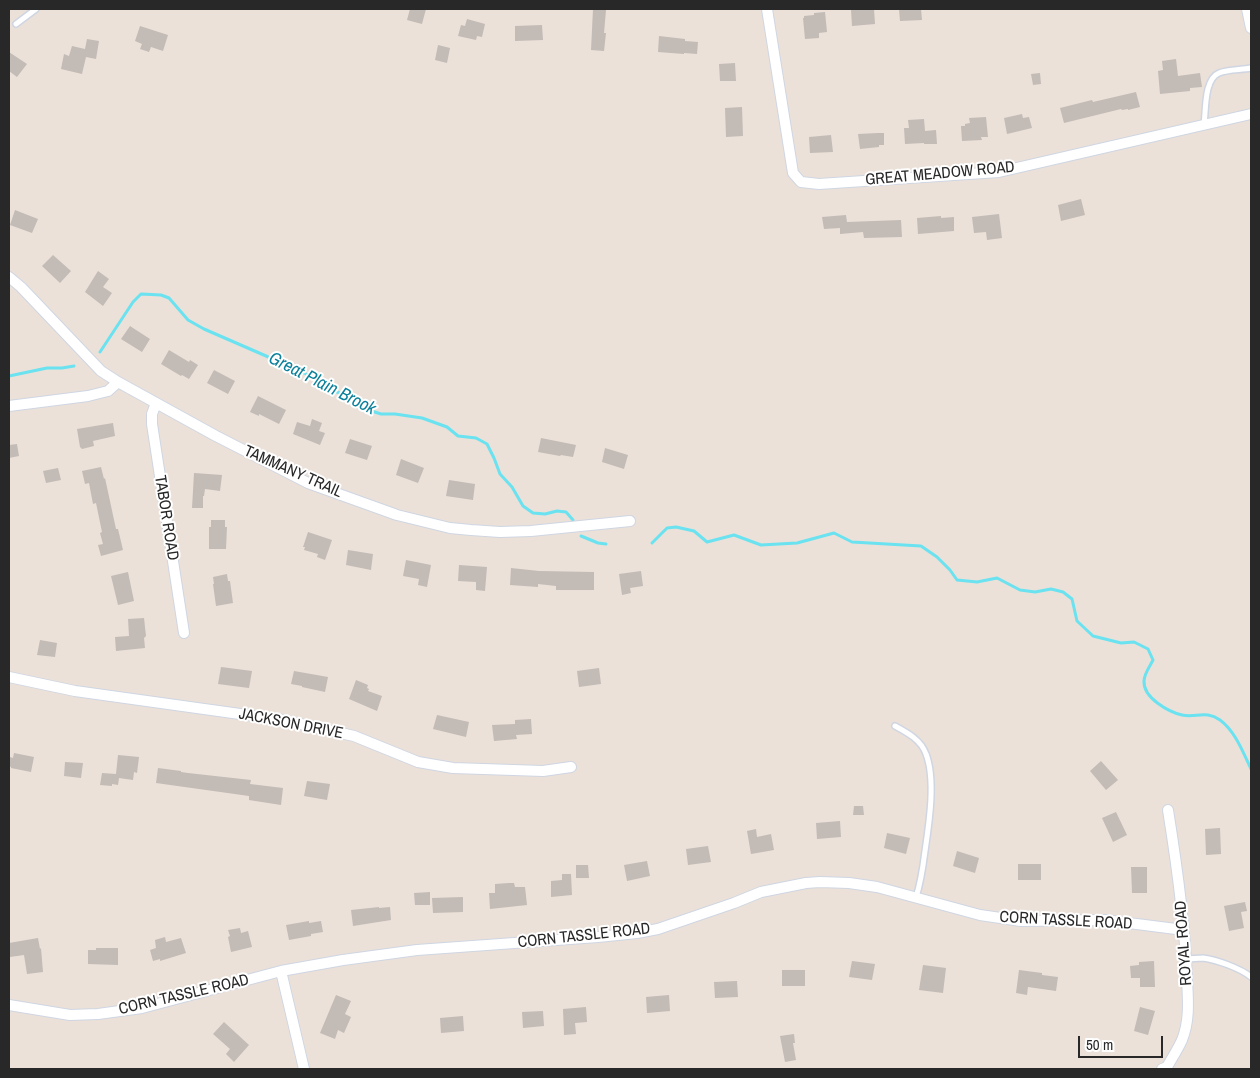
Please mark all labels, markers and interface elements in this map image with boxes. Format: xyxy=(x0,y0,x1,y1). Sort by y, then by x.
street label: GREAT MEADOW ROAD xyxy=(864,158,1016,190)
water label: Great Plain Brook xyxy=(265,348,379,420)
street label: TAMMANY TRAIL xyxy=(241,442,345,502)
street label: TABOR ROAD xyxy=(150,474,182,562)
street label: JACKSON DRIVE xyxy=(237,704,345,744)
street label: ROYAL ROAD xyxy=(1171,900,1197,986)
street label: CORN TASSLE ROAD xyxy=(999,908,1133,934)
street label: CORN TASSLE ROAD xyxy=(517,919,651,953)
street label: CORN TASSLE ROAD xyxy=(117,971,251,1019)
scale bar xyxy=(1080,1026,1165,1058)
text: 50 m xyxy=(1086,1034,1113,1055)

